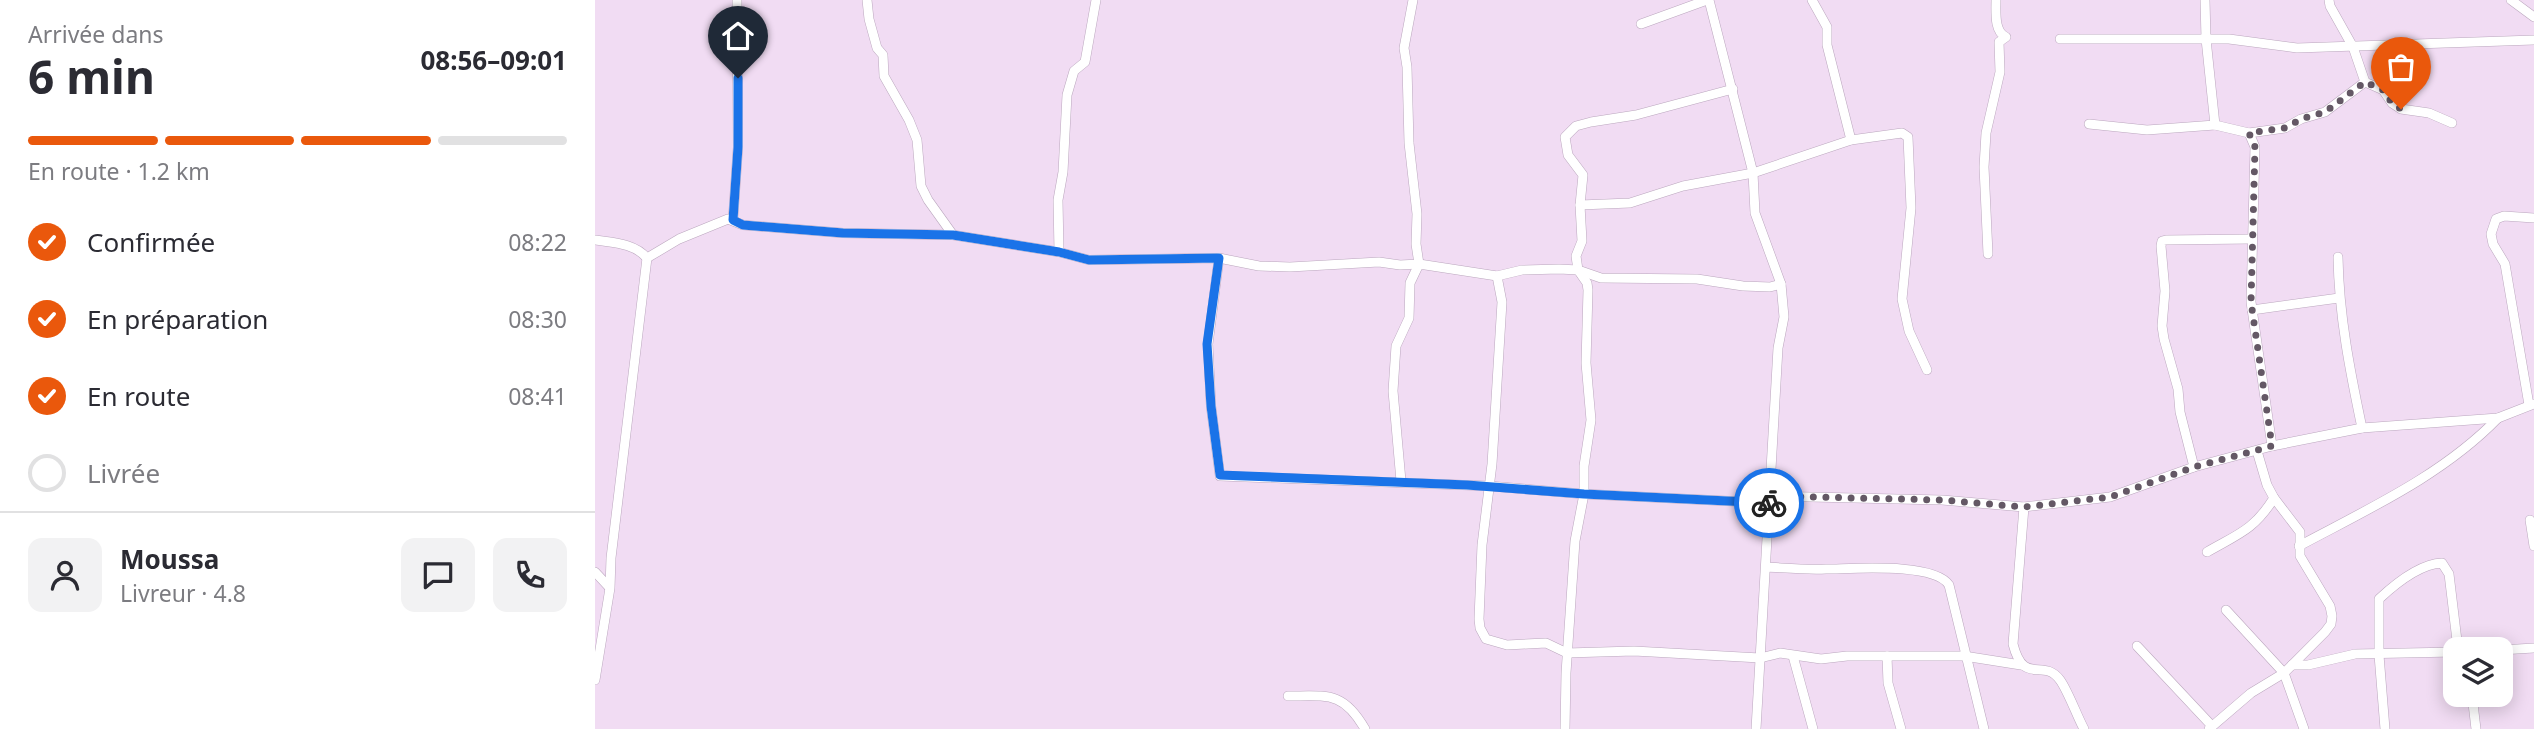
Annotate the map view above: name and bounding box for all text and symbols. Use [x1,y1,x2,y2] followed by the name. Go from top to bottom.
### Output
[708,6,768,78] pin
[719,17,757,55] icon: home
[28,18,164,50] text: Arrivée dans
[2371,37,2431,109] pin
[420,42,567,78] text: 08:56–09:01
[28,45,155,107] text: 6 min
[2382,48,2420,86] icon: bag
[28,155,210,187] text: En route · 1.2 km
[28,223,66,261] icon: check
[87,224,215,260] text: Confirmée
[508,226,567,258] text: 08:22
[28,300,66,338] icon: check
[87,301,268,337] text: En préparation
[508,303,567,335] text: 08:30
[28,377,66,415] icon: check
[87,378,190,414] text: En route
[508,380,567,412] text: 08:41
[87,455,160,491] text: Livrée
[1734,468,1804,538] courier
[1750,484,1788,522] icon: bike
[28,538,102,612] button: person
[401,538,475,612] button: chat
[493,538,567,612] button: phone
[120,541,219,577] text: Moussa
[120,577,246,609] text: Livreur · 4.8
[2443,637,2513,707] map controls
[2443,637,2513,707] button: layers

